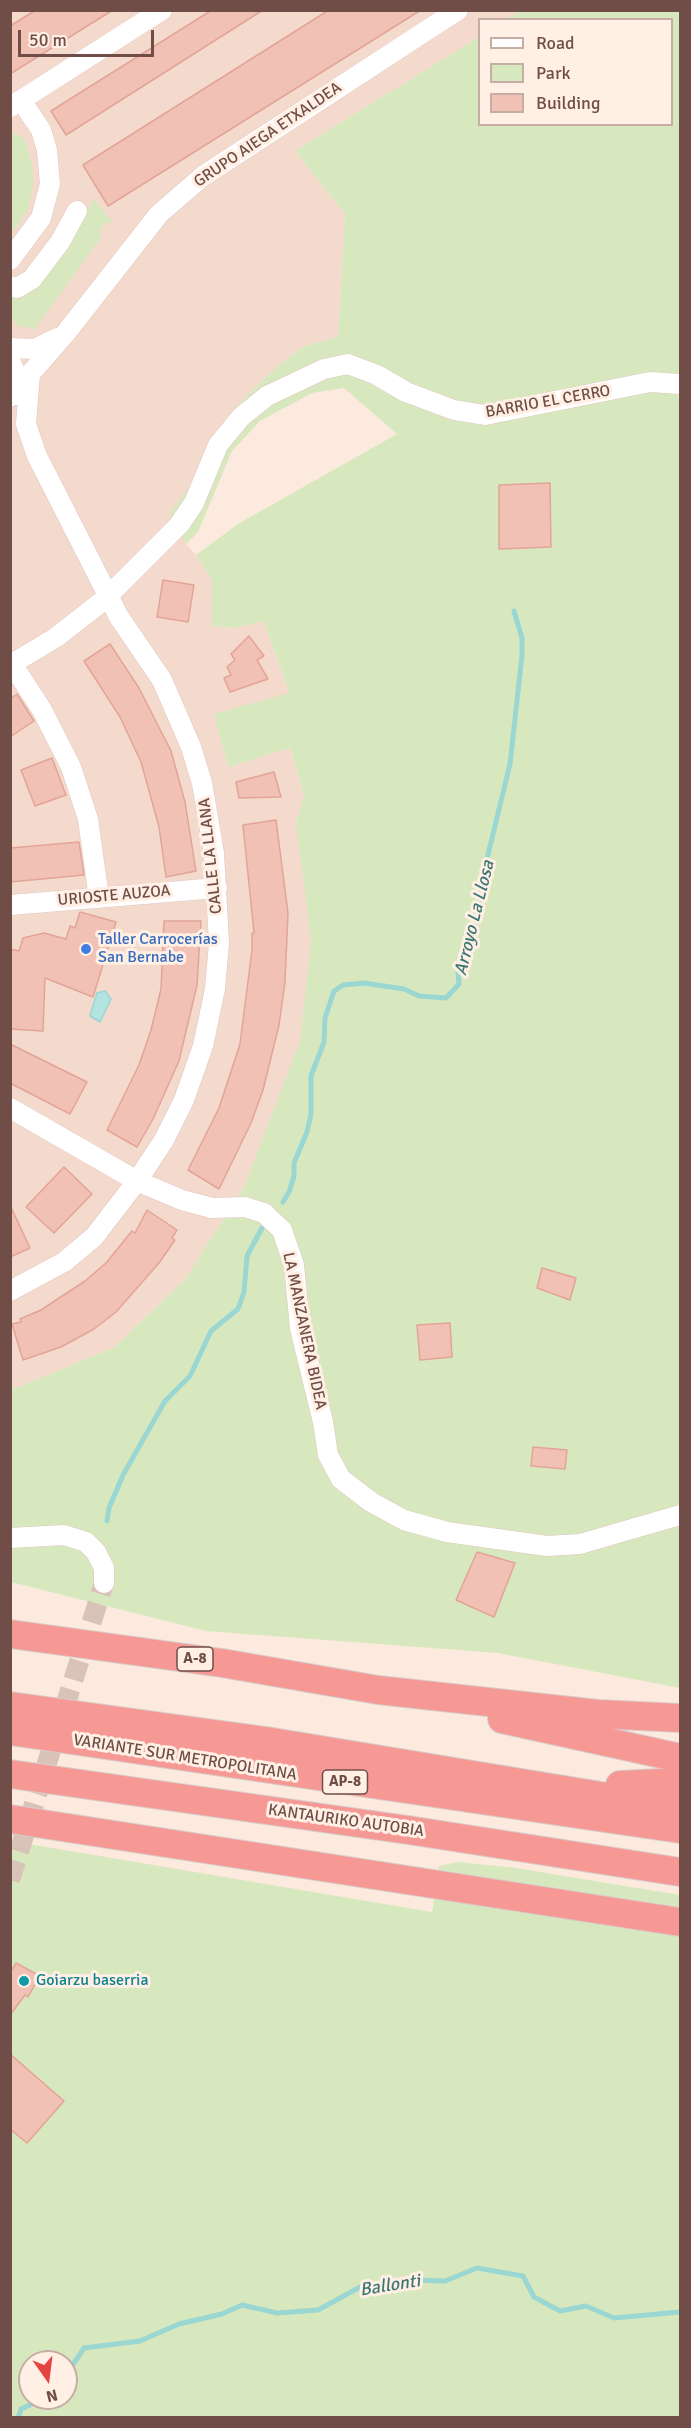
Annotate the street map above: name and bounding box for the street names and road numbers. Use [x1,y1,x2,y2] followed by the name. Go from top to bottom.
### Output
[190,78,346,192] street label: GRUPO AIEGA ETXALDEA
[484,382,612,422] street label: BARRIO EL CERRO
[195,797,227,915] street label: CALLE LA LLANA
[57,882,171,910] street label: URIOSTE AUZOA
[278,1251,330,1411] street label: LA MANZANERA BIDEA
[177,1647,213,1671] road number: A-8
[72,1731,298,1785] street label: VARIANTE SUR METROPOLITANA
[322,1770,368,1794] road number: AP-8
[267,1801,425,1841] street label: KANTAURIKO AUTOBIA

